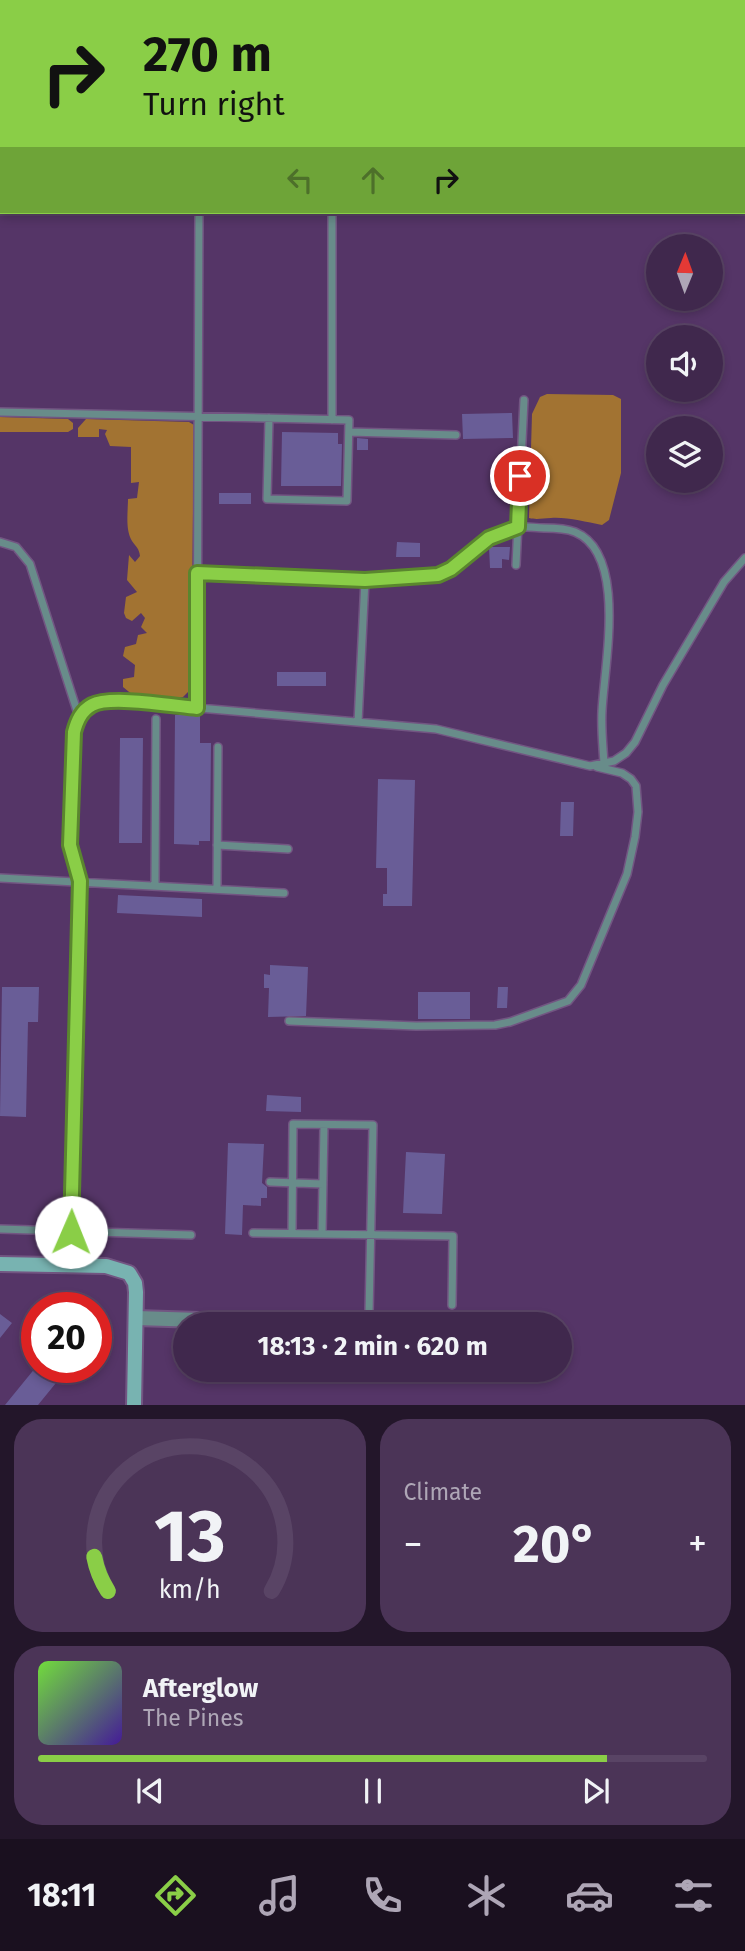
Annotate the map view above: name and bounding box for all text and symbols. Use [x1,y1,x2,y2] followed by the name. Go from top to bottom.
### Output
[143,25,272,84] text: 270 m
[28,28,119,119] icon: right
[143,85,285,123] text: Turn right
[281,161,319,199] icon: left
[354,161,392,199] icon: ahead
[427,161,465,199] icon: right
[646,234,723,312] north arrow
[646,234,723,493] map controls
[646,325,723,402] button: sound
[646,416,723,493] button: layers
[490,446,550,506] pin
[501,457,539,495] icon: arrive
[34,1195,108,1269] position arrow
[21,1292,112,1383] speed limit sign: 20
[257,1331,488,1362] text: 18:13 · 2 min · 620 m
[404,1478,482,1506] text: Climate
[154,1494,226,1581] text: 13
[513,1513,597,1576] text: 20°
[404,1521,423,1567] text: −
[688,1521,707,1567] text: +
[159,1575,221,1605] text: km/h
[143,1673,258,1704] text: Afterglow
[143,1704,244,1732] text: The Pines
[131,1772,169,1810] icon: previous
[354,1772,392,1810] icon: pause
[577,1772,615,1810] icon: next
[151,1871,200,1920] icon: directions
[255,1871,304,1920] icon: music
[358,1871,407,1920] icon: phone
[462,1871,511,1920] icon: climate
[565,1871,614,1920] icon: car
[669,1871,718,1920] icon: filters
[27,1876,96,1914] text: 18:11

